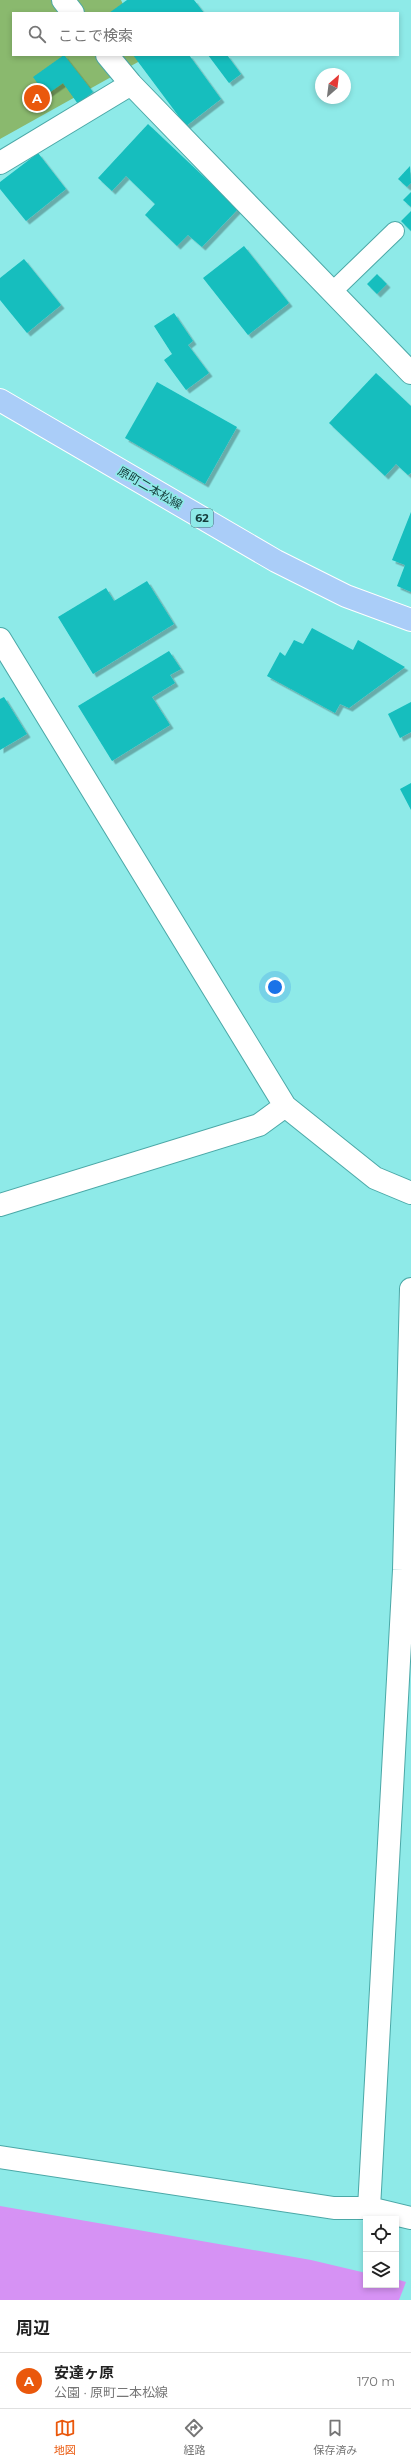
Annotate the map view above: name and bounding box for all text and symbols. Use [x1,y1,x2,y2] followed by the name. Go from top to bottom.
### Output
[12,12,399,56] search box
[26,23,48,45] icon: search
[58,26,133,45] text: ここで検索
[315,68,351,104] north arrow
[24,83,50,113] pin: A
[115,463,185,512] street label: 原町二本松線
[191,509,213,527] road number: 62
[265,977,285,997] your location
[363,2216,399,2288] map controls
[363,2216,399,2252] button: locate
[363,2252,399,2288] button: layers
[16,2318,50,2338] text: 周辺
[54,2363,114,2382] text: 安達ヶ原
[24,2373,34,2389] text: A
[357,2373,395,2389] text: 170 m
[54,2384,168,2400] text: 公園 · 原町二本松線
[54,2417,76,2457] tab: 地図
[183,2417,205,2457] tab: 経路
[313,2417,357,2457] tab: 保存済み

